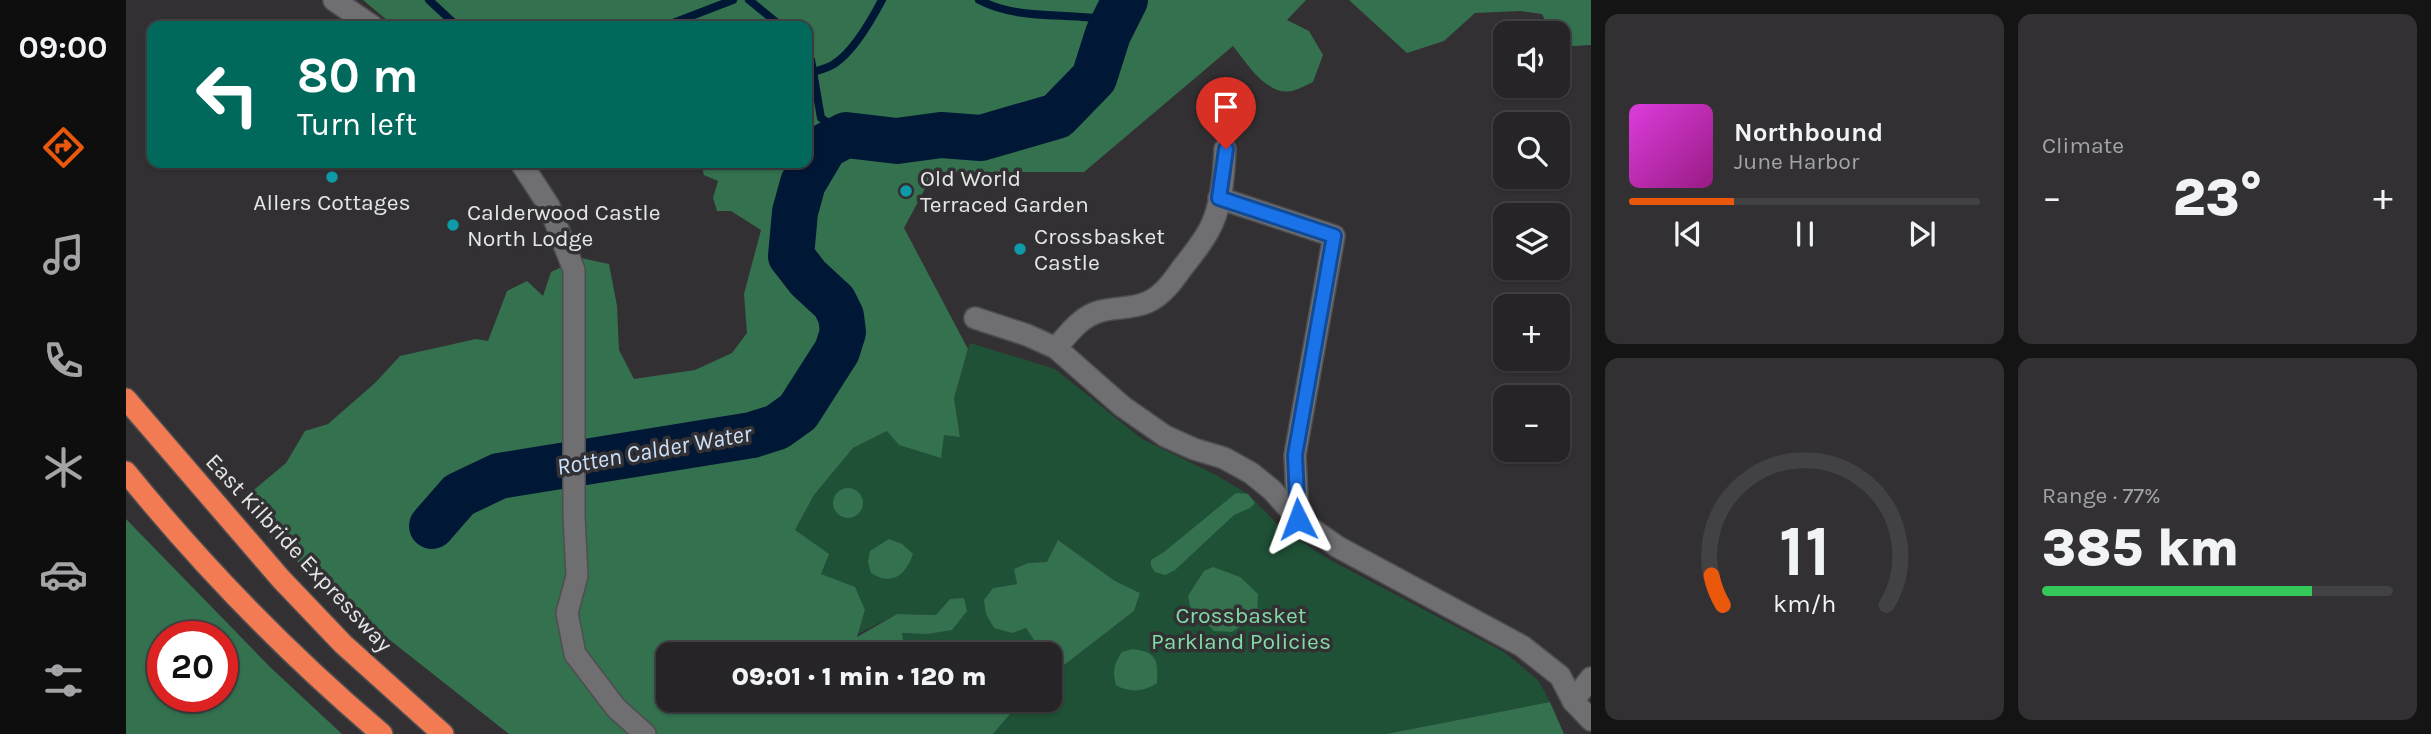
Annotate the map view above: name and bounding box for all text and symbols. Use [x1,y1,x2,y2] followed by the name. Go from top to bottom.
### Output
[1493,21,1570,462] map controls
[1493,21,1570,98] button: sound
[19,29,107,66] text: 09:00
[297,47,419,104] text: 80 m
[182,49,273,140] icon: left
[1196,77,1256,149] pin
[1207,88,1245,126] icon: arrive
[297,106,417,143] text: Turn left
[1493,112,1570,189] button: search
[1734,117,1883,148] text: Northbound
[39,123,88,172] icon: directions
[2042,132,2124,159] text: Climate
[1734,148,1859,175] text: June Harbor
[920,165,1089,218] place label: Old World Terraced Garden
[2173,167,2262,228] text: 23°
[324,169,340,185] marker: Allers Cottages
[2042,175,2062,220] text: −
[2373,175,2393,220] text: +
[898,183,914,199] marker: Old World Terraced Garden
[253,189,411,216] place label: Allers Cottages
[467,199,661,252] place label: Calderwood Castle North Lodge
[1493,203,1570,280] button: layers
[1669,215,1707,253] icon: previous
[1786,215,1824,253] icon: pause
[1903,215,1941,253] icon: next
[445,217,461,233] marker: Calderwood Castle North Lodge
[1034,223,1165,276] place label: Crossbasket Castle
[39,230,88,279] icon: music
[1012,241,1028,257] marker: Crossbasket Castle
[1493,294,1570,371] button: +
[39,336,88,385] icon: phone
[1493,385,1570,462] button: −
[554,419,754,481] water label: Rotten Calder Water
[39,443,88,492] icon: climate
[200,448,398,658] street label: East Kilbride Expressway
[1261,482,1335,556] position arrow
[2042,482,2161,509] text: Range · 77%
[1779,508,1830,593] text: 11
[2042,517,2239,578] text: 385 km
[39,550,88,599] icon: car
[1773,589,1836,618] text: km/h
[1151,602,1331,655] park label: Crossbasket Parkland Policies
[147,621,238,712] speed limit sign: 20
[39,656,88,705] icon: filters
[731,661,987,692] text: 09:01 · 1 min · 120 m

